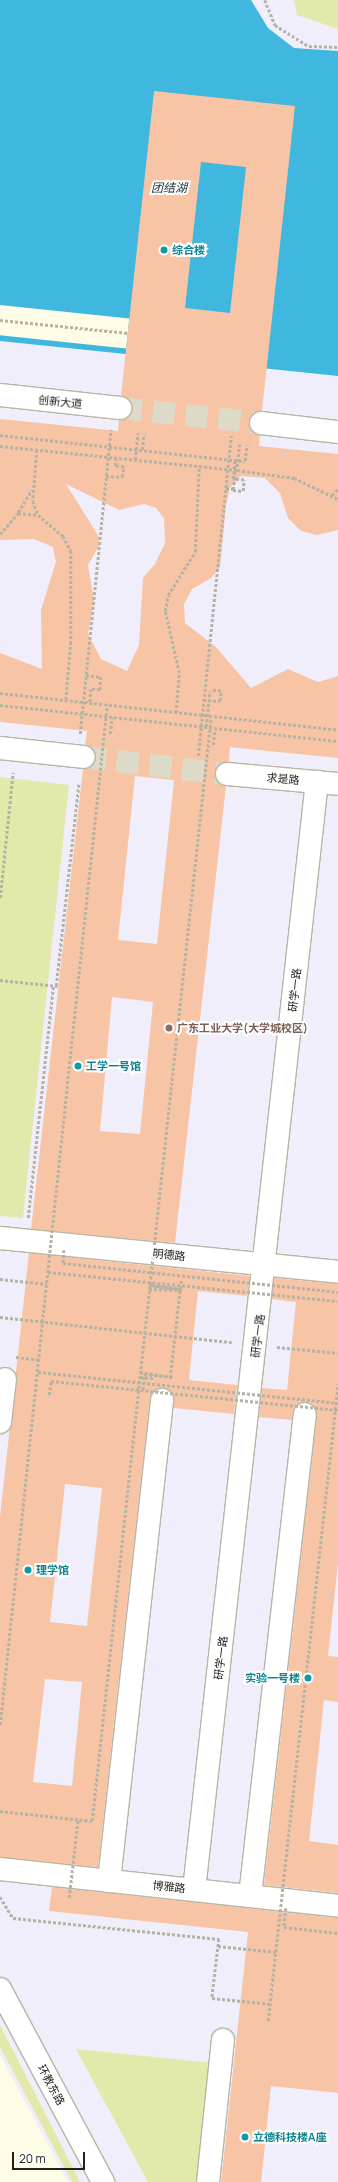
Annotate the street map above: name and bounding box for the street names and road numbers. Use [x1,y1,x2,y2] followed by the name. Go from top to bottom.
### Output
[37,393,83,411] street label: 创新大道
[266,771,300,787] street label: 求是路
[286,967,304,1013] street label: 研学一路
[152,1247,186,1263] street label: 明德路
[249,1313,267,1359] street label: 研学一路
[212,1635,230,1681] street label: 研学一路
[152,1879,186,1895] street label: 博雅路
[35,2062,67,2108] street label: 环教东路

